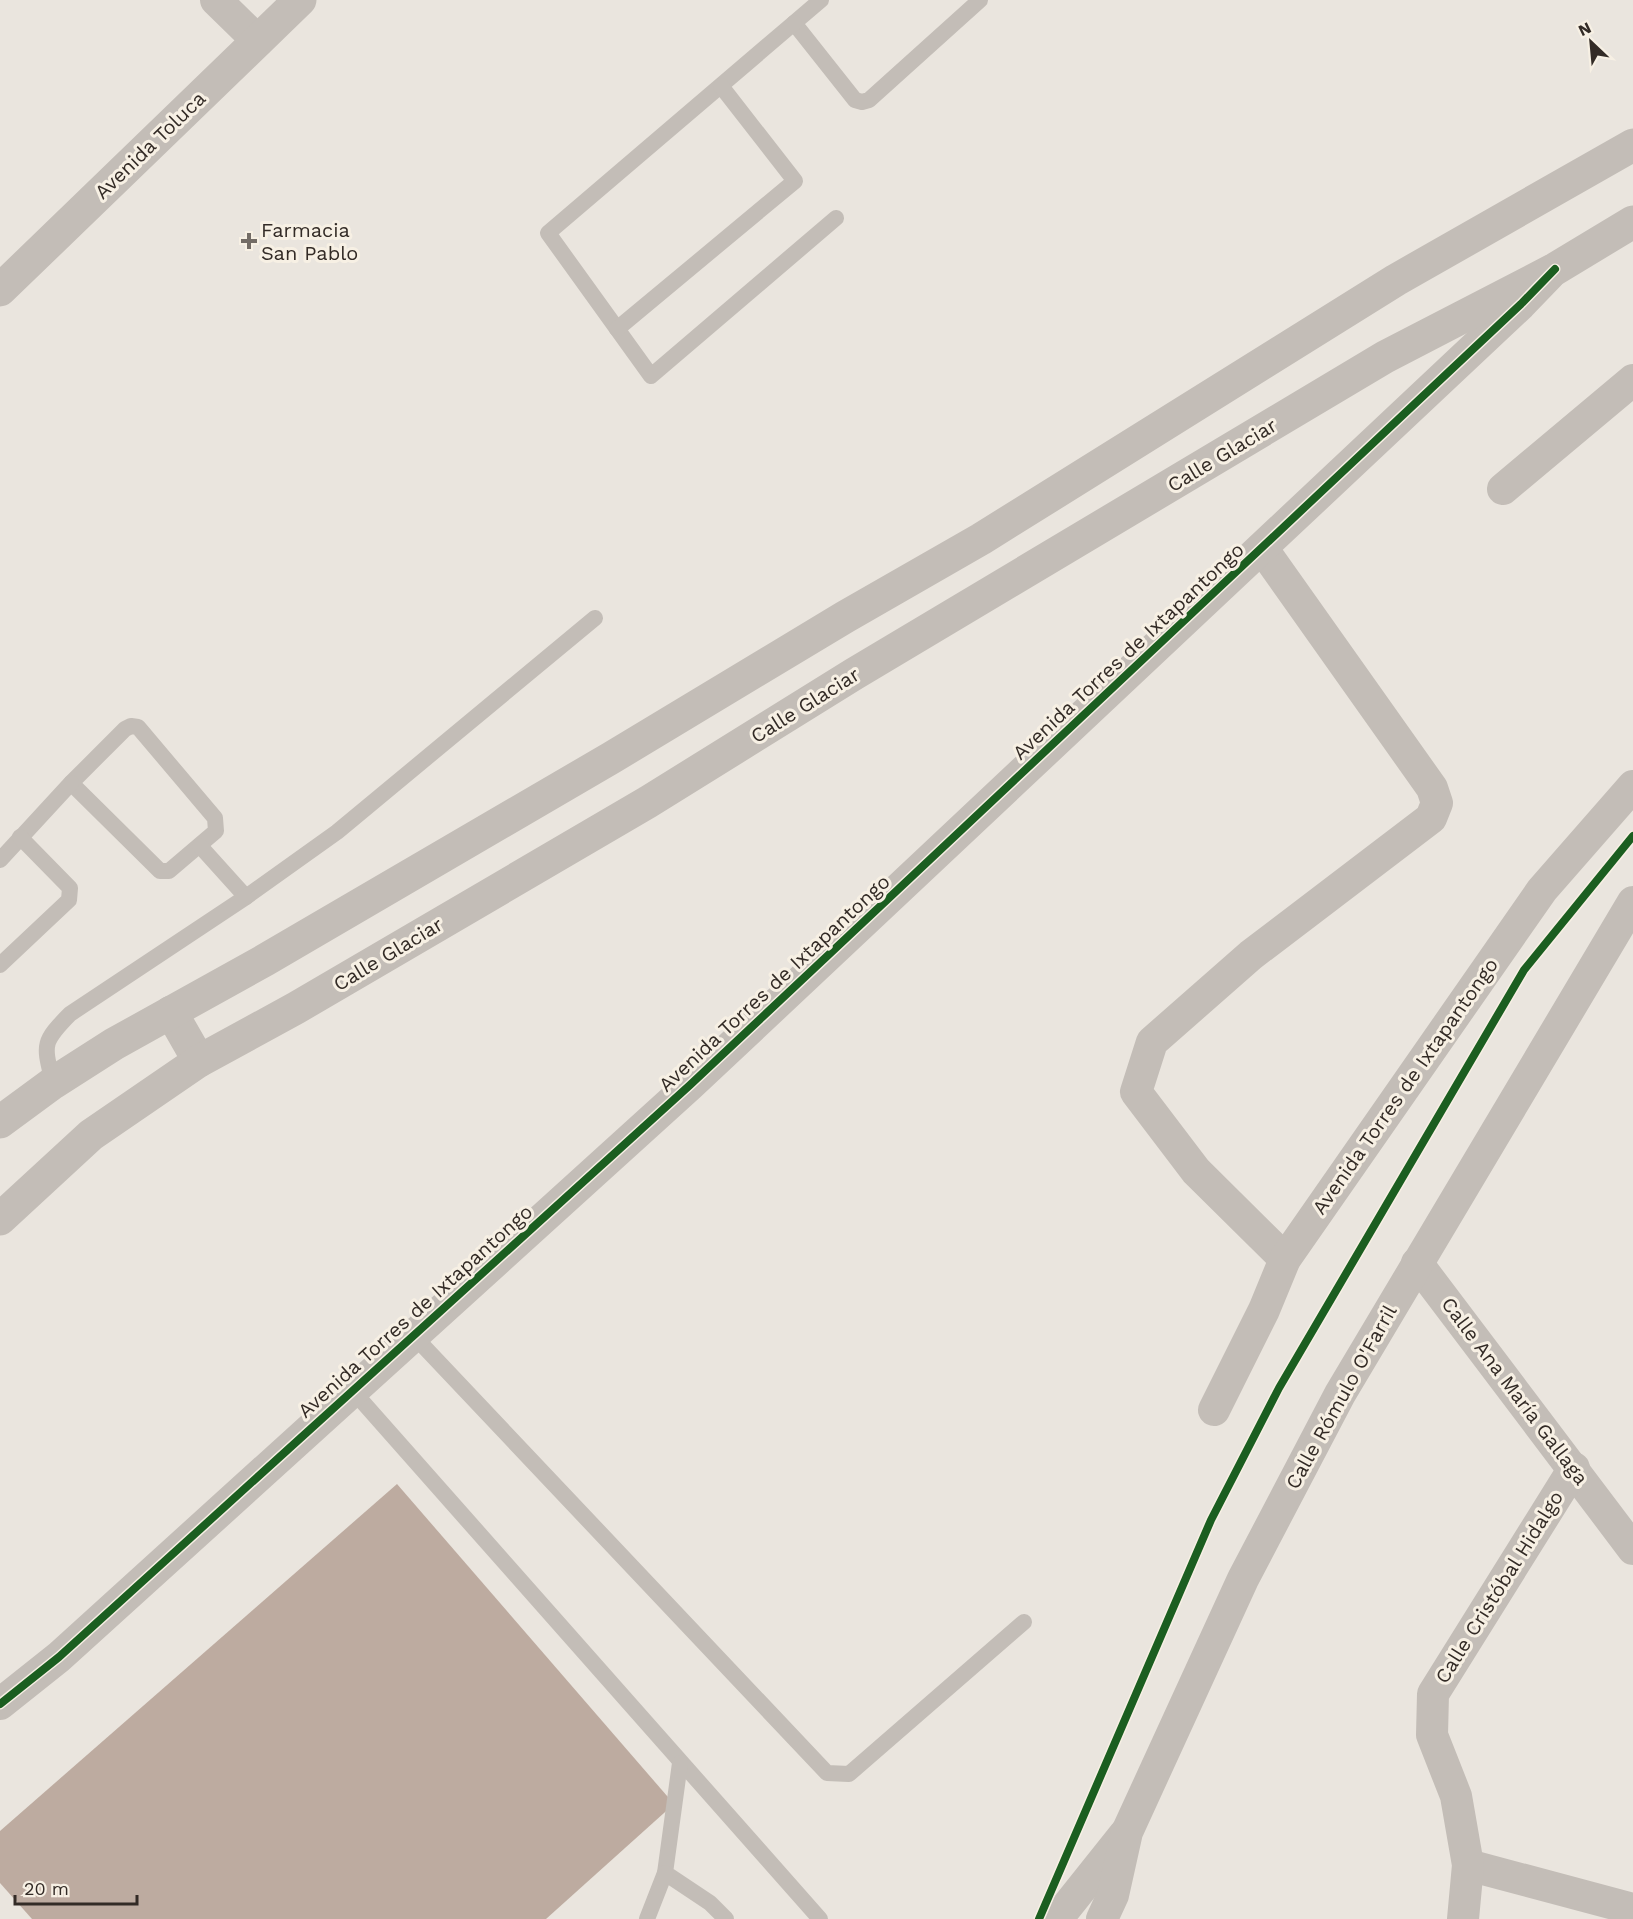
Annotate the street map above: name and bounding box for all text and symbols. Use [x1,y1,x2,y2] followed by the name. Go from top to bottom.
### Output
[1561,12,1621,72] north arrow
[1575,18,1594,40] text: N
[90,86,210,204] street label: Avenida Toluca
[261,218,358,265] place label: Farmacia San Pablo
[242,234,256,248] marker: Farmacia San Pablo
[1163,413,1281,497] street label: Calle Glaciar
[1007,537,1249,765] street label: Avenida Torres de Ixtapantongo
[746,662,864,748] street label: Calle Glaciar
[653,869,895,1097] street label: Avenida Torres de Ixtapantongo
[329,912,447,996] street label: Calle Glaciar
[1307,953,1503,1219] street label: Avenida Torres de Ixtapantongo
[293,1199,537,1423] street label: Avenida Torres de Ixtapantongo
[1437,1292,1593,1490] street label: Calle Ana María Gallaga
[1280,1301,1402,1493] street label: Calle Rómulo O'Farril
[1430,1486,1568,1688] street label: Calle Cristóbal Hidalgo
[15,1868,136,1906] scale bar
[24,1878,69,1899] text: 20 m

